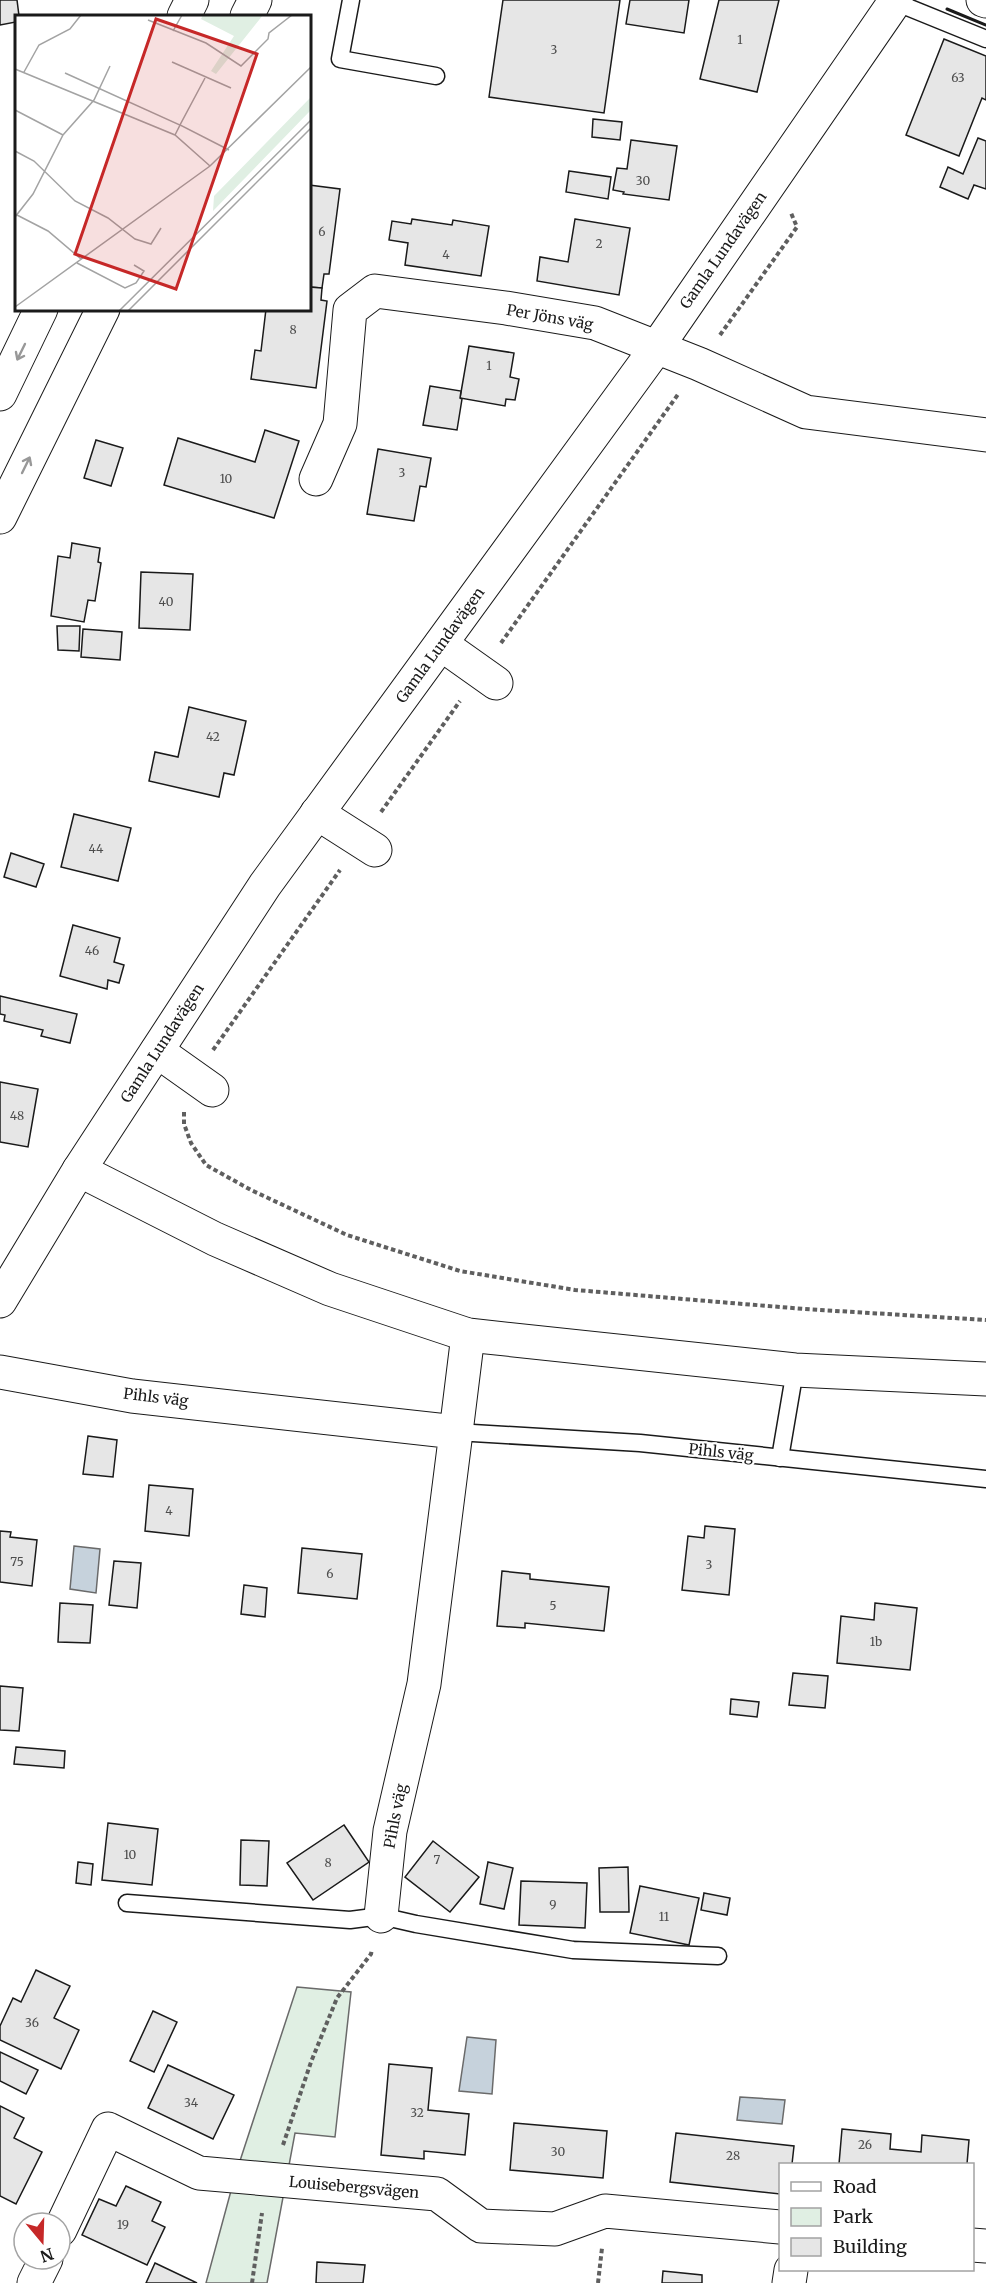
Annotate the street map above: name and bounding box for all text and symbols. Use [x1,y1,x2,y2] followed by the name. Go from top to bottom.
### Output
[15,15,310,310] inset map
[737,32,743,47] house number: 1
[551,42,558,57] house number: 3
[951,70,965,85] house number: 63
[636,173,650,188] house number: 30
[675,188,771,312] street label: Gamla Lundavägen
[318,224,326,239] house number: 6
[595,236,603,251] house number: 2
[442,247,450,262] house number: 4
[505,300,595,334] street label: Per Jöns väg
[289,322,297,337] house number: 8
[14,342,26,360] one-way arrow
[486,358,492,373] house number: 1
[20,457,32,474] one-way arrow
[399,465,406,480] house number: 3
[220,471,233,486] house number: 10
[392,583,488,707] street label: Gamla Lundavägen
[159,594,174,609] house number: 40
[206,729,220,744] house number: 42
[89,841,104,856] house number: 44
[85,943,99,958] house number: 46
[116,980,208,1106] street label: Gamla Lundavägen
[10,1108,24,1123] house number: 48
[122,1384,190,1410] street label: Pihls väg
[687,1439,755,1465] street label: Pihls väg
[165,1503,173,1518] house number: 4
[10,1554,24,1569] house number: 75
[706,1557,713,1572] house number: 3
[326,1566,334,1581] house number: 6
[549,1598,557,1613] house number: 5
[870,1634,882,1649] house number: 1b
[379,1782,411,1850] street label: Pihls väg
[124,1847,137,1862] house number: 10
[434,1852,441,1867] house number: 7
[324,1855,332,1870] house number: 8
[549,1897,557,1912] house number: 9
[659,1909,670,1924] house number: 11
[25,2015,39,2030] house number: 36
[184,2095,199,2110] house number: 34
[410,2105,424,2120] house number: 32
[858,2137,872,2152] house number: 26
[551,2144,565,2159] house number: 30
[726,2148,740,2163] house number: 28
[779,2163,974,2271] legend
[288,2172,420,2202] street label: Louisebergsvägen
[833,2175,877,2198] text: Road
[833,2205,874,2228] text: Park
[12,2211,72,2271] north arrow
[117,2217,129,2232] house number: 19
[833,2235,907,2258] text: Building
[37,2244,56,2267] text: N

